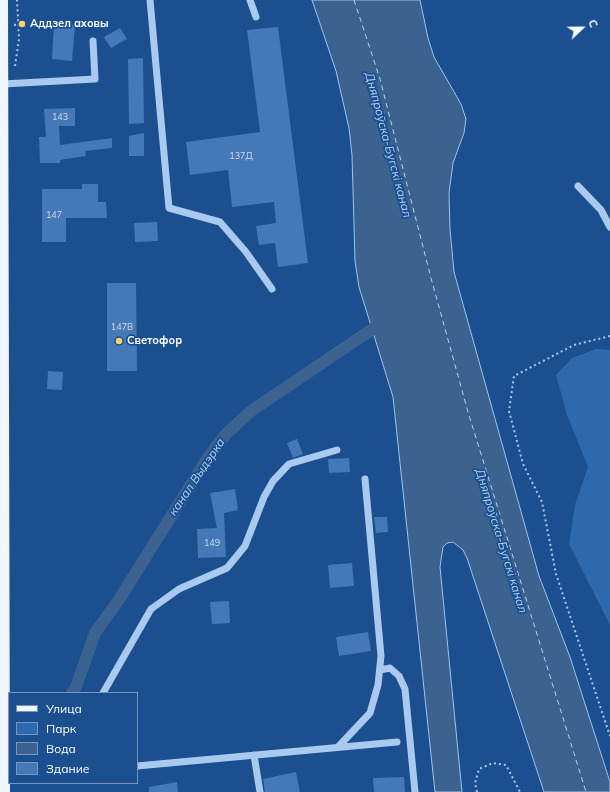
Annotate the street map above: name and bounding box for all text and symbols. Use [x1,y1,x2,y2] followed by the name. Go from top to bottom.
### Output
[562,8,602,48] north arrow
[30,17,109,31] place label: Аддзел аховы
[585,17,601,30] text: С
[17,19,27,29] marker: Аддзел аховы
[362,71,414,219] water label: Дняпроўска-Бугскі канал
[52,112,68,122] house number: 143
[229,151,253,161] house number: 137Д
[46,210,62,220] house number: 147
[111,322,133,332] house number: 147В
[127,334,182,348] place label: Светофор
[114,336,124,346] marker: Светофор
[166,436,228,518] water label: канал Выдэрка
[472,467,530,615] water label: Дняпроўска-Бугскі канал
[204,538,220,548] house number: 149
[8,692,138,784] legend
[46,701,82,716] text: Улица
[46,721,76,736] text: Парк
[46,741,76,756] text: Вода
[46,761,89,776] text: Здание

